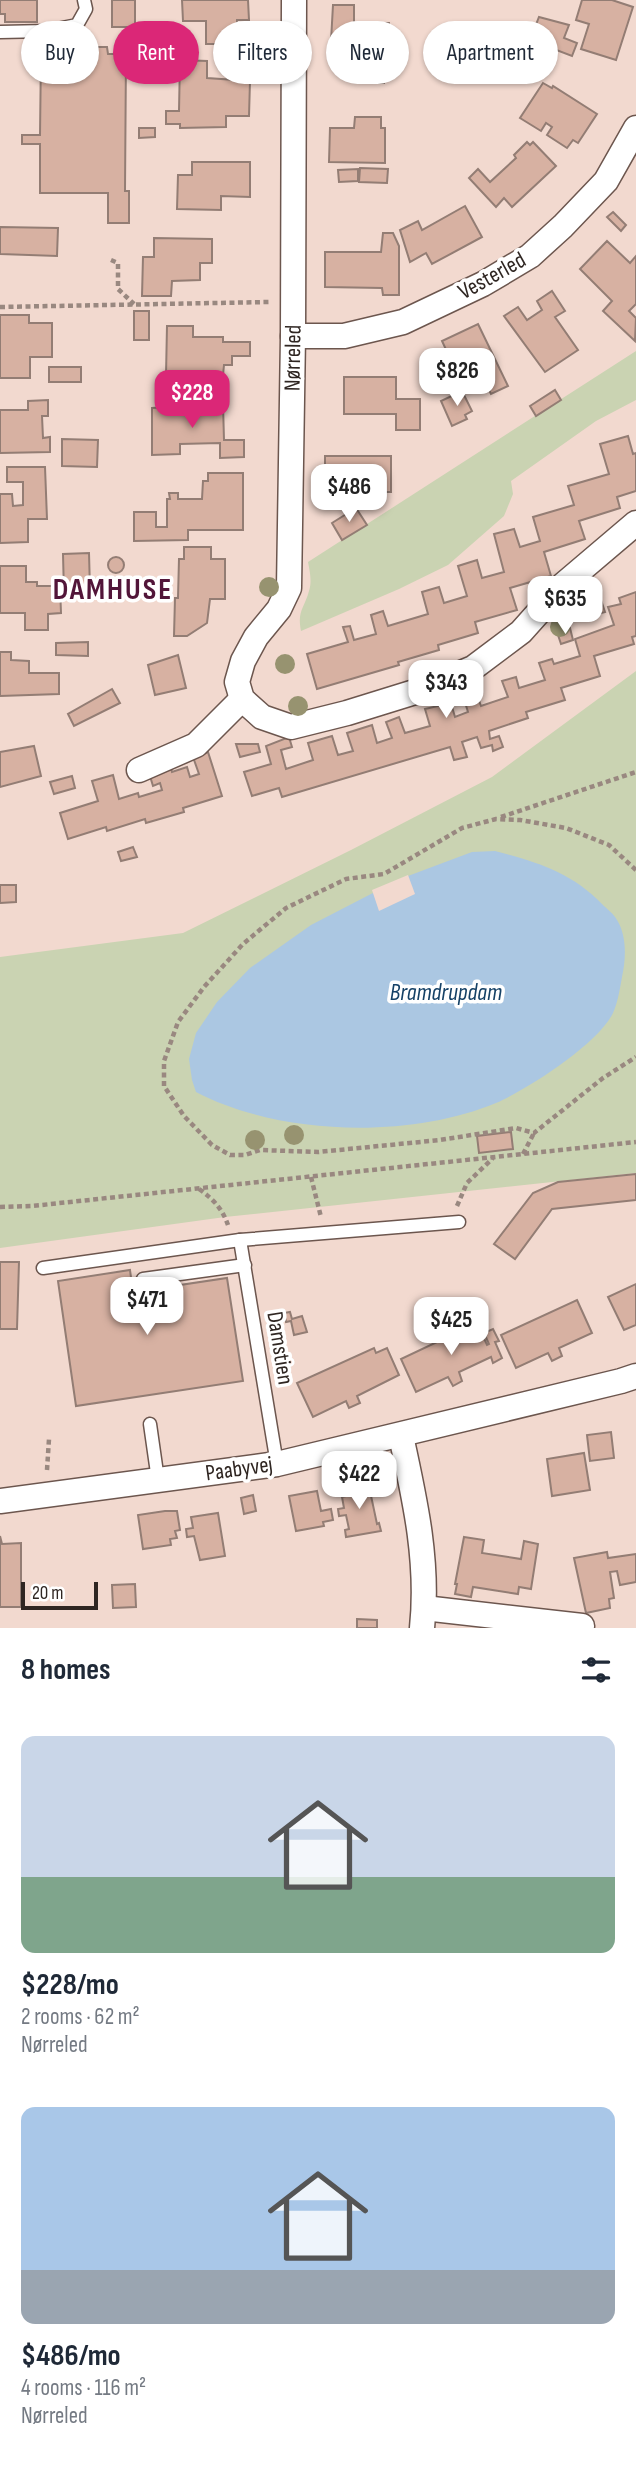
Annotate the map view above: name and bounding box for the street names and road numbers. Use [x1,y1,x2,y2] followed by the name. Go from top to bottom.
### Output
[453,246,531,306] street label: Vesterled
[278,325,308,391] street label: Nørreled
[260,1310,300,1386] street label: Damstien
[204,1450,274,1488] street label: Paabyvej

